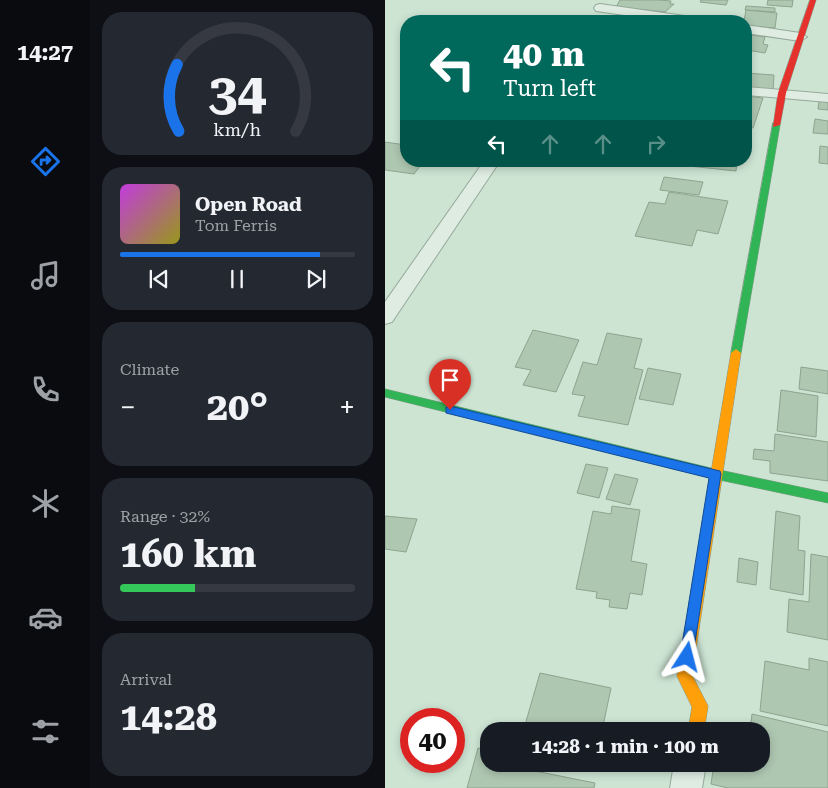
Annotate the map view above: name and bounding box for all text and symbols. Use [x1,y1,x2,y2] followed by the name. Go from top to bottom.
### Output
[503,34,585,75] text: 40 m
[420,35,485,100] icon: left
[17,40,73,65] text: 14:27
[208,62,267,123] text: 34
[503,76,596,101] text: Turn left
[214,119,262,140] text: km/h
[483,130,511,158] icon: left
[536,130,564,158] icon: ahead
[589,130,617,158] icon: ahead
[642,130,670,158] icon: right
[28,144,63,179] icon: directions
[195,193,302,216] text: Open Road
[195,216,277,235] text: Tom Ferris
[28,258,63,293] icon: music
[145,265,173,293] icon: previous
[223,265,251,293] icon: pause
[302,265,330,293] icon: next
[429,359,471,410] pin
[120,360,179,379] text: Climate
[436,366,464,394] icon: arrive
[28,372,63,407] icon: phone
[207,385,268,429] text: 20°
[120,391,136,424] text: −
[339,391,355,424] text: +
[28,486,63,521] icon: climate
[120,507,210,526] text: Range · 32%
[120,532,256,576] text: 160 km
[28,600,63,635] icon: car
[660,630,712,682] position arrow
[120,670,172,689] text: Arrival
[120,695,217,739] text: 14:28
[400,708,465,773] speed limit sign: 40
[28,714,63,749] icon: filters
[531,735,719,758] text: 14:28 · 1 min · 100 m

